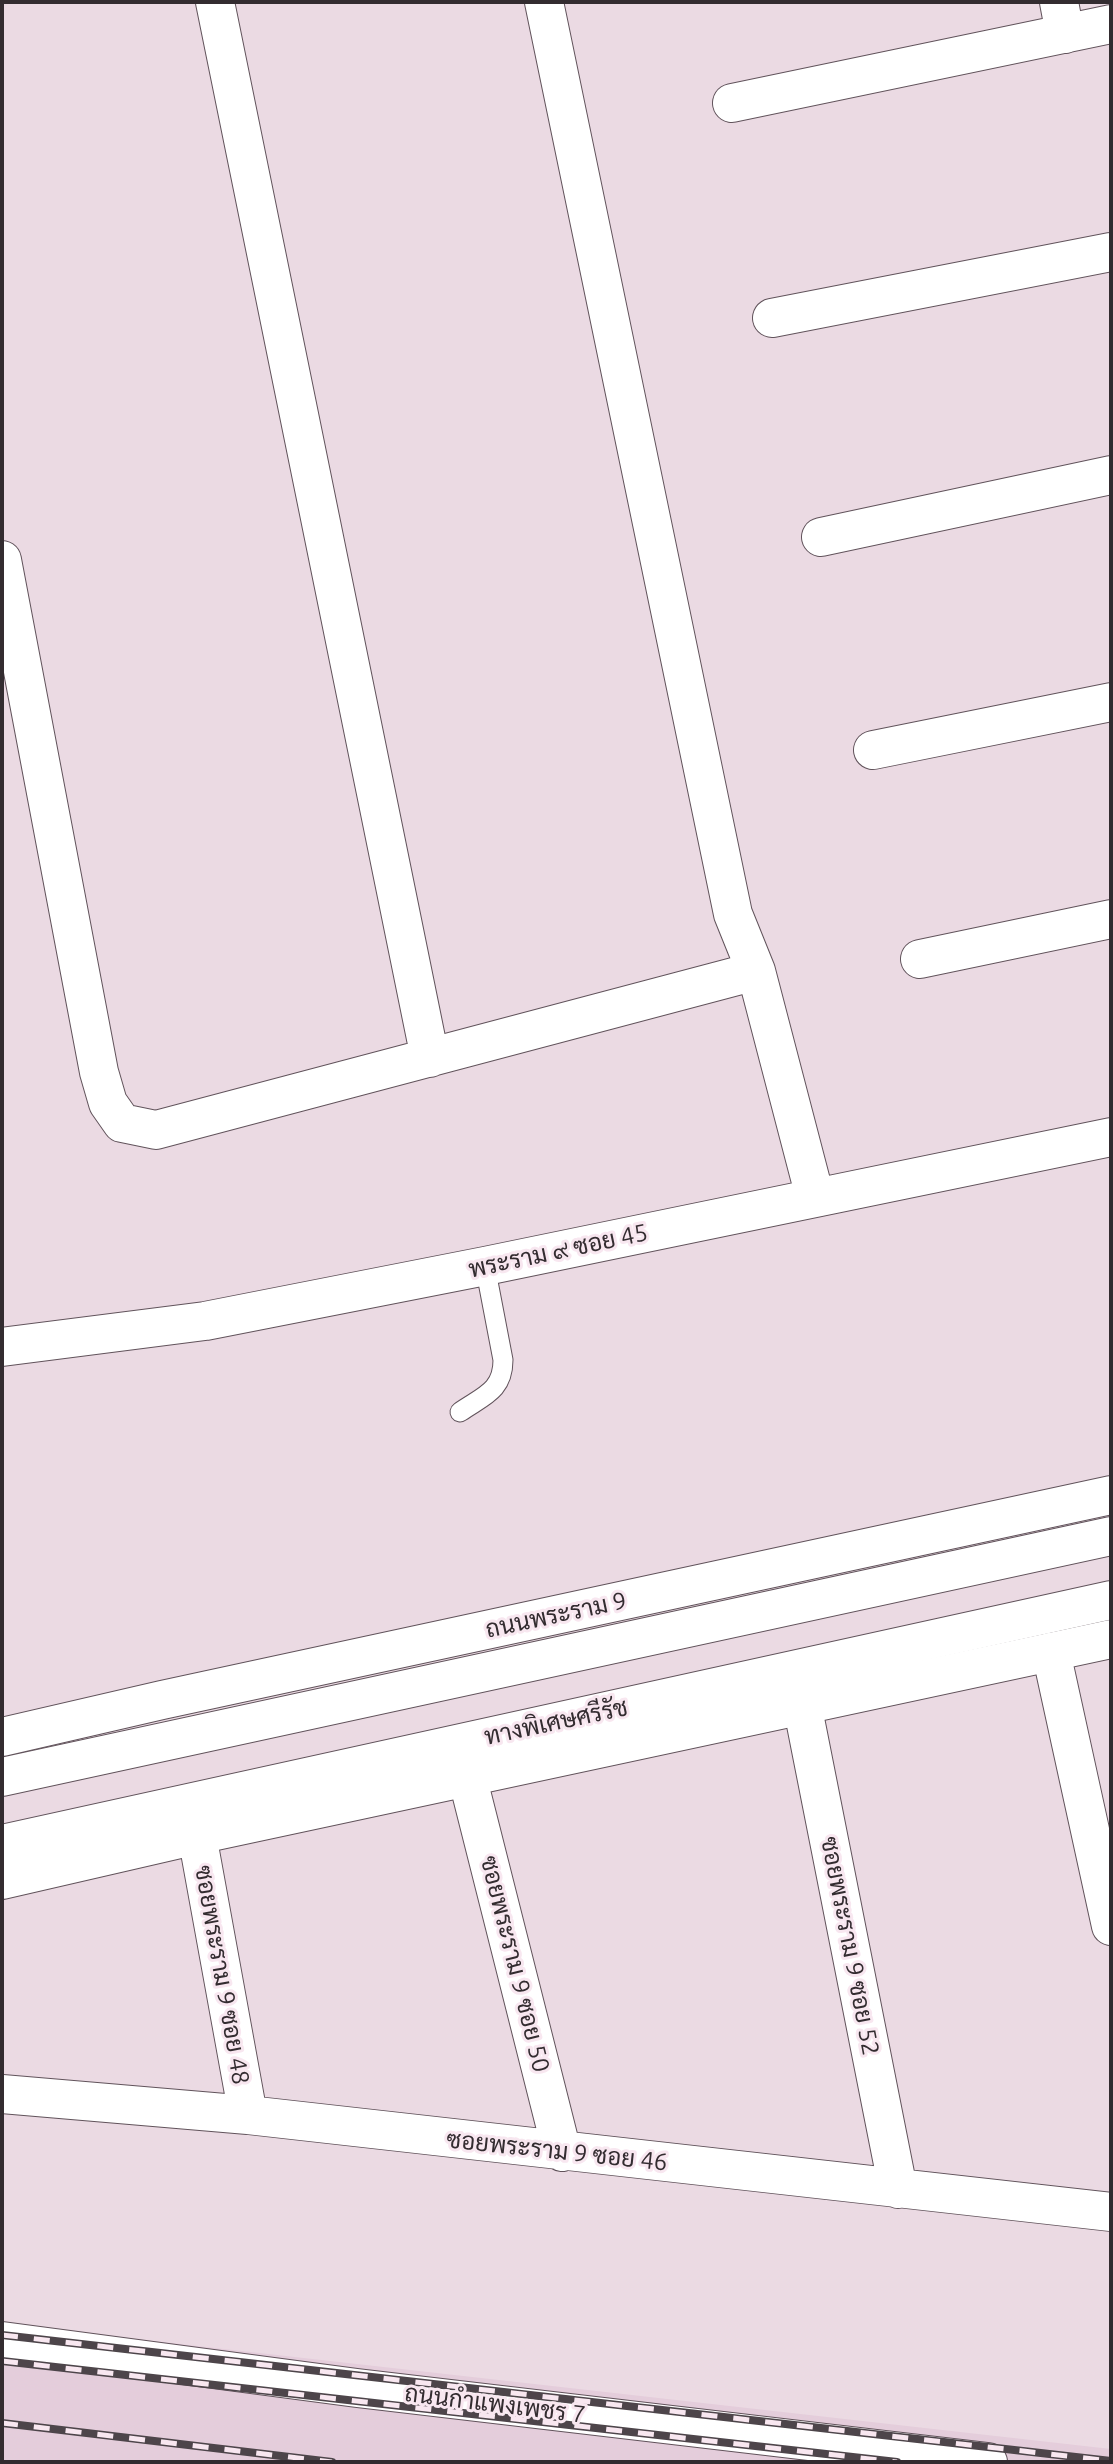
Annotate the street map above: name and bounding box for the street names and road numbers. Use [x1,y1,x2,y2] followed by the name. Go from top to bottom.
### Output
[466,1218,650,1284] street label: พระราม ๙ ซอย 45
[483,1586,629,1644] street label: ถนนพระราม 9
[482,1693,630,1751] street label: ทางพิเศษศรีรัช
[815,1834,885,2058] street label: ซอยพระราม 9 ซอย 52
[474,1853,556,2075] street label: ซอยพระราม 9 ซอย 50
[189,1863,255,2087] street label: ซอยพระราม 9 ซอย 48
[445,2125,669,2177] street label: ซอยพระราม 9 ซอย 46
[403,2379,587,2429] street label: ถนนกำแพงเพชร 7

